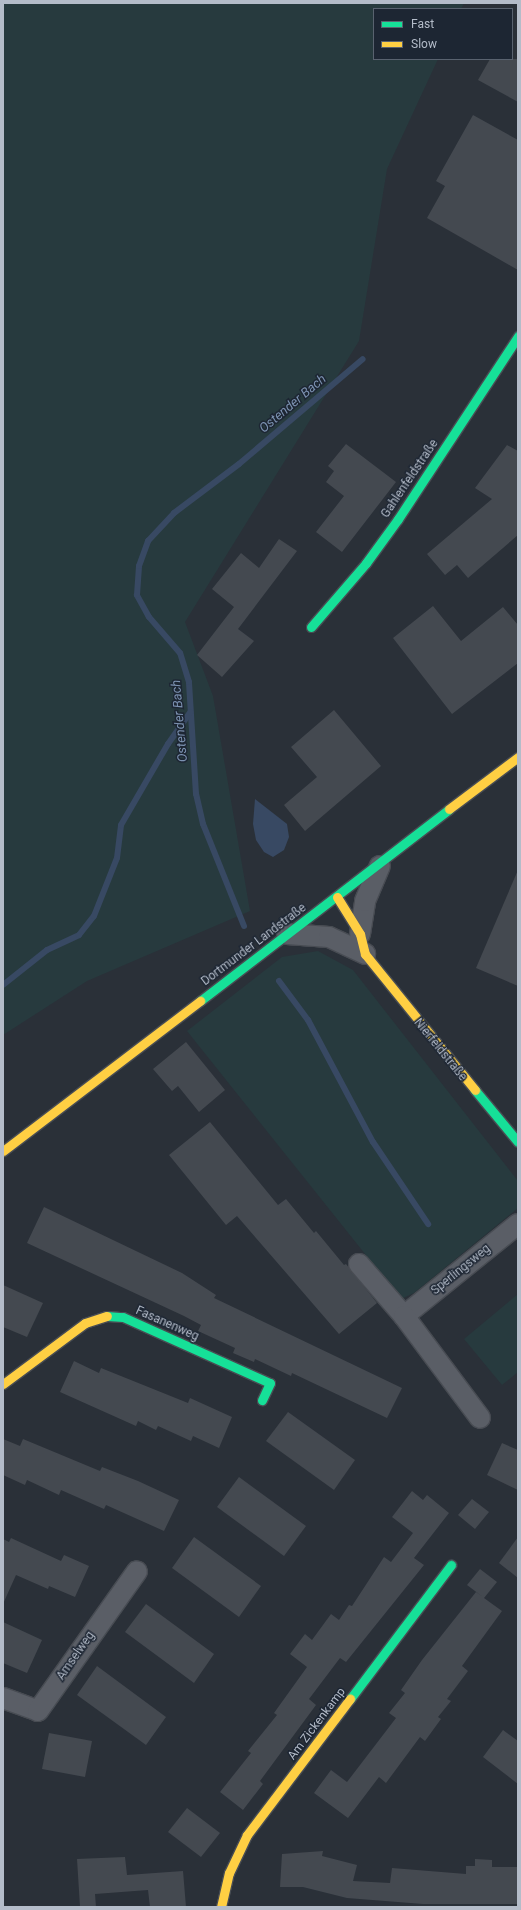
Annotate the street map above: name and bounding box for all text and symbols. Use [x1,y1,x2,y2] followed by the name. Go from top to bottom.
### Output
[373,8,513,60] legend
[411,17,434,31] text: Fast
[411,37,437,51] text: Slow
[256,372,330,436] water label: Ostender Bach
[379,437,441,521] street label: Gahlenfeldstraße
[169,679,191,763] water label: Ostender Bach
[199,901,309,989] street label: Dortmunder Landstraße
[410,1016,470,1084] street label: Nierfeldstraße
[429,1242,493,1298] street label: Sperlingsweg
[133,1304,201,1344] street label: Fasanenweg
[54,1629,98,1683] street label: Amselweg
[285,1685,349,1763] street label: Am Zickenkamp

